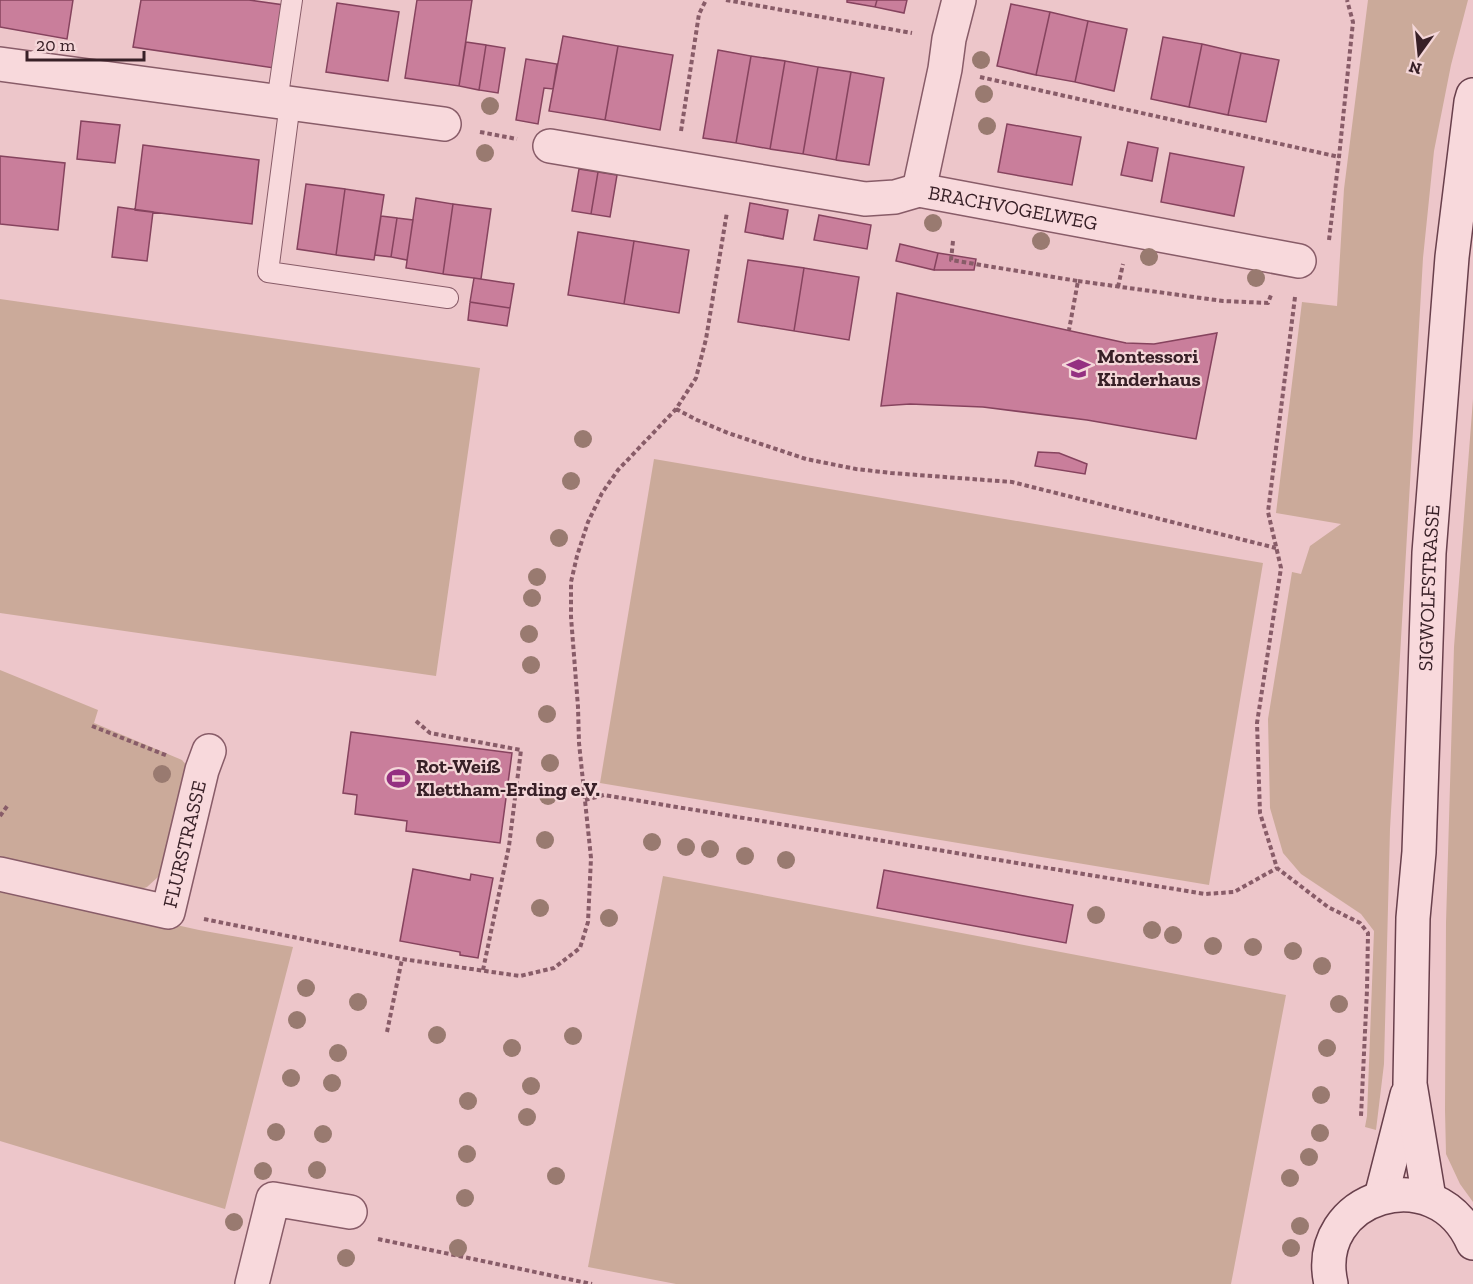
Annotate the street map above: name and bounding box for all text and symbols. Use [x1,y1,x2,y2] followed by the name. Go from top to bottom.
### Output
[27,24,144,62] scale bar
[1389,24,1449,84] north arrow
[36,34,76,56] text: 20 m
[1407,57,1424,79] text: N
[926,180,1100,235] street label: BRACHVOGELWEG
[1097,344,1201,391] place label: Montessori Kinderhaus
[1066,355,1092,381] school or university icon: Montessori Kinderhaus
[1413,504,1445,672] street label: SIGWOLFSTRASSE
[416,754,600,801] place label: Rot-Weiß Klettham-Erding e.V.
[385,765,411,791] sports icon: Rot-Weiß Klettham-Erding e.V.
[157,778,211,910] street label: FLURSTRASSE

